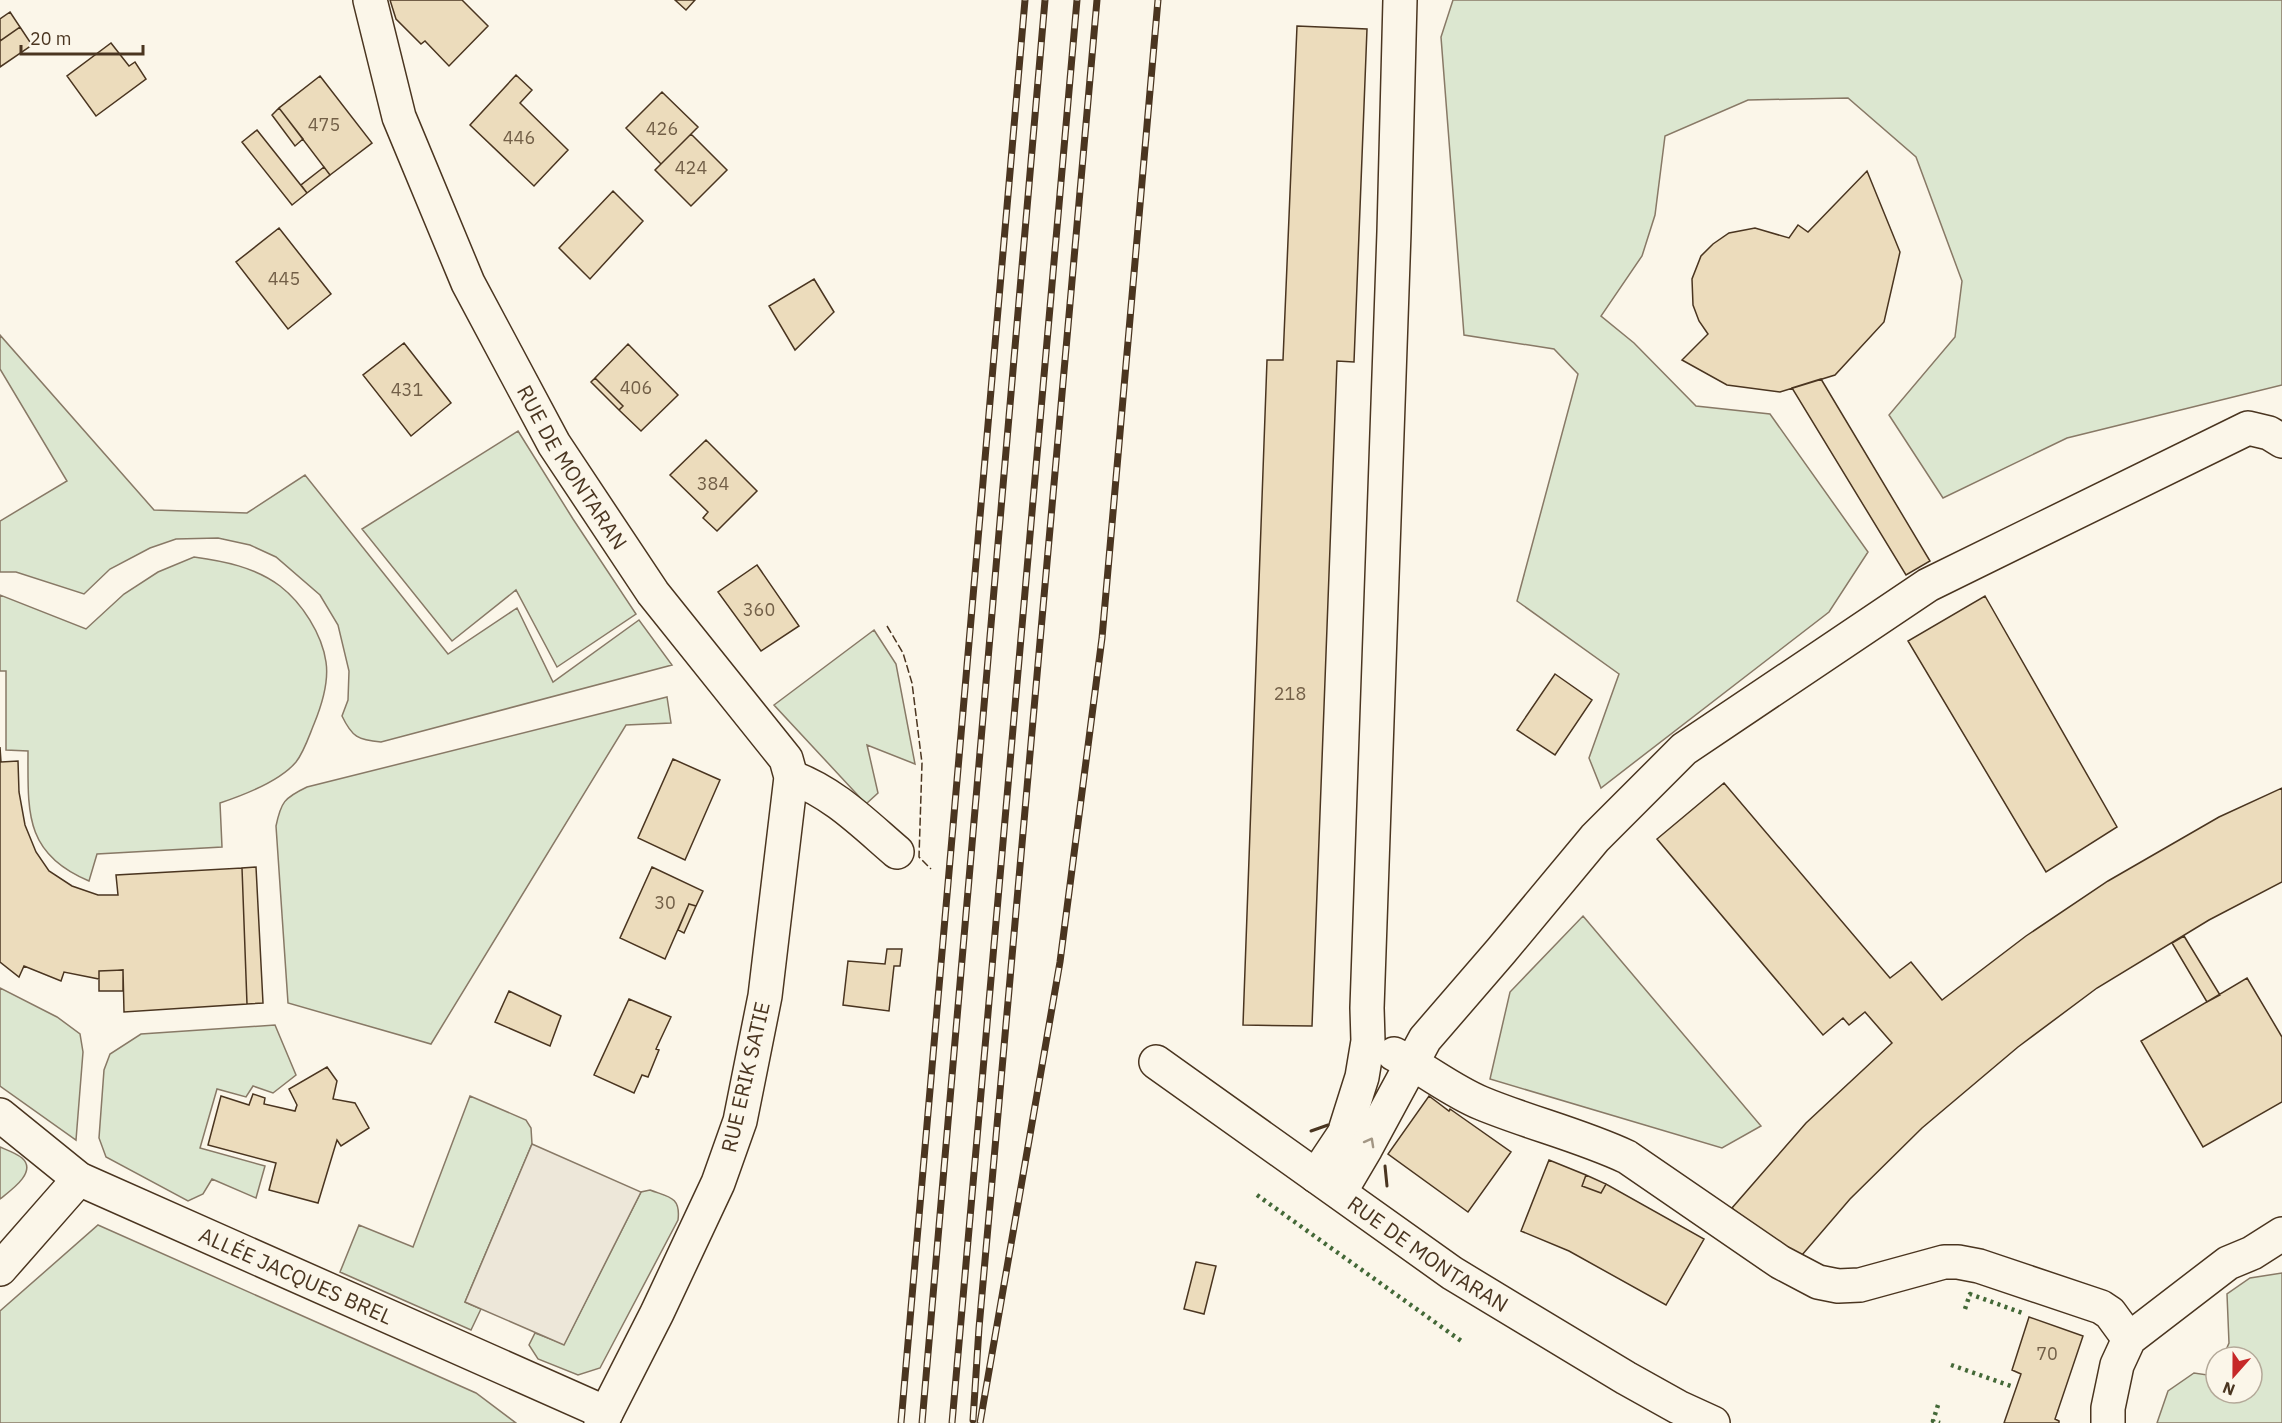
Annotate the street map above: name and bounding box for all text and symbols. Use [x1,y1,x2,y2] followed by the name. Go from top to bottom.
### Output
[21,18,142,56] scale bar
[30,27,72,50] text: 20 m
[308,113,340,136] house number: 475
[646,117,678,140] house number: 426
[503,126,535,149] house number: 446
[675,156,707,179] house number: 424
[268,267,300,290] house number: 445
[620,376,652,399] house number: 406
[391,378,423,401] house number: 431
[511,380,634,555] street label: RUE DE MONTARAN
[697,472,729,495] house number: 384
[743,598,775,621] house number: 360
[1274,682,1306,705] house number: 218
[654,891,676,914] house number: 30
[714,999,776,1155] street label: RUE ERIK SATIE
[1362,1138,1374,1148] one-way arrow
[1342,1189,1514,1318] street label: RUE DE MONTARAN
[195,1220,397,1331] street label: ALLÉE JACQUES BREL
[2036,1342,2058,1365] house number: 70
[2204,1345,2264,1405] north arrow
[2220,1378,2238,1400] text: N

